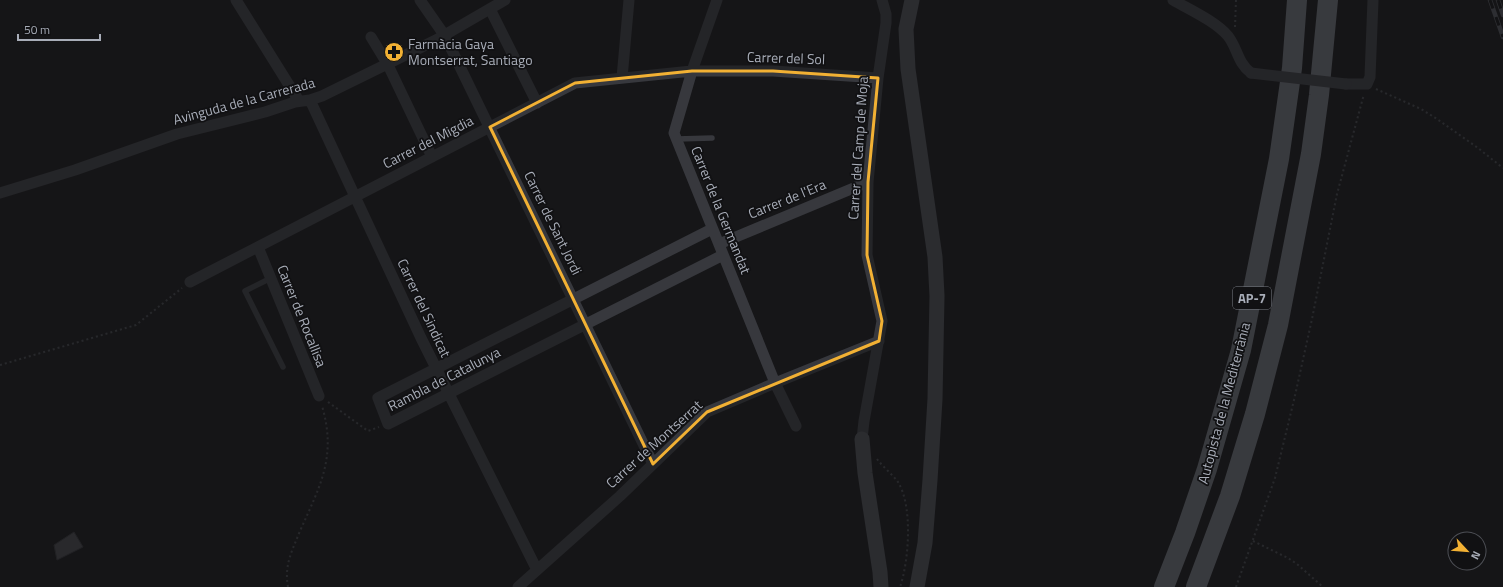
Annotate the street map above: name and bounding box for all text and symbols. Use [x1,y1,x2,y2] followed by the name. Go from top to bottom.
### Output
[18,16,100,42] scale bar
[24,20,50,39] text: 50 m
[408,33,533,70] place label: Farmàcia Gaya Montserrat, Santiago
[383,41,405,63] pharmacy icon: Farmàcia Gaya Montserrat, Santiago
[747,46,825,69] street label: Carrer del Sol
[171,71,317,130] street label: Avinguda de la Carrerada
[842,76,873,220] street label: Carrer del Camp de Moja
[379,110,477,173] street label: Carrer del Migdia
[686,143,757,277] street label: Carrer de la Germandat
[519,167,588,278] street label: Carrer de Sant Jordi
[745,173,829,224] street label: Carrer de l'Era
[392,255,457,361] street label: Carrer del Sindicat
[272,261,333,370] street label: Carrer de Rocallisa
[1233,287,1271,309] road number: AP-7
[1192,320,1255,486] street label: Autopista de la Mediterrània
[384,341,504,416] street label: Rambla de Catalunya
[601,394,707,493] street label: Carrer de Montserrat
[1447,531,1487,571] north arrow
[1467,548,1485,562] text: N

